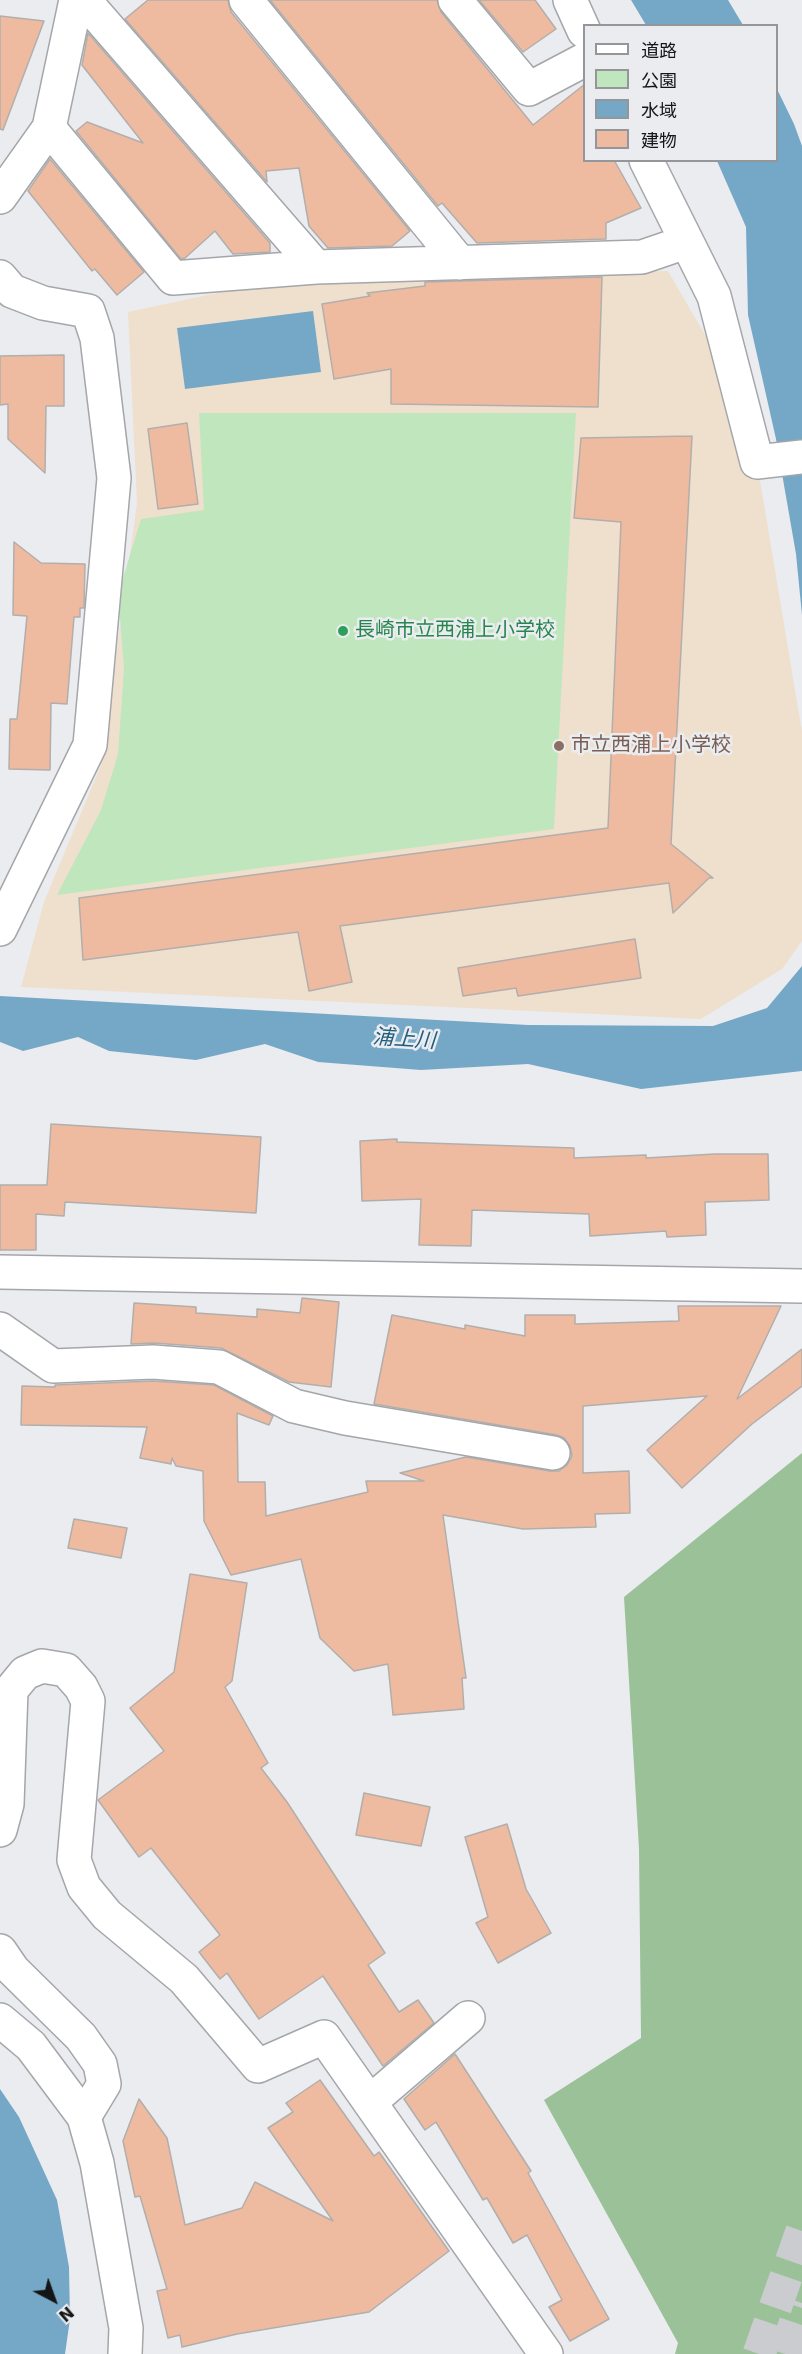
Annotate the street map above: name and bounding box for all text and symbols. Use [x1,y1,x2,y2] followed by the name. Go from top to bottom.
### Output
[583,24,778,162] legend
[641,40,677,61] text: 道路
[641,70,677,91] text: 公園
[641,100,677,121] text: 水域
[641,130,677,151] text: 建物
[355,619,555,643] place label: 長崎市立西浦上小学校
[336,624,350,638] marker: 長崎市立西浦上小学校
[571,734,731,758] place label: 市立西浦上小学校
[552,739,566,753] marker: 市立西浦上小学校
[372,1025,436,1055] water label: 浦上川
[24,2270,84,2330] north arrow
[55,2302,77,2326] text: N

